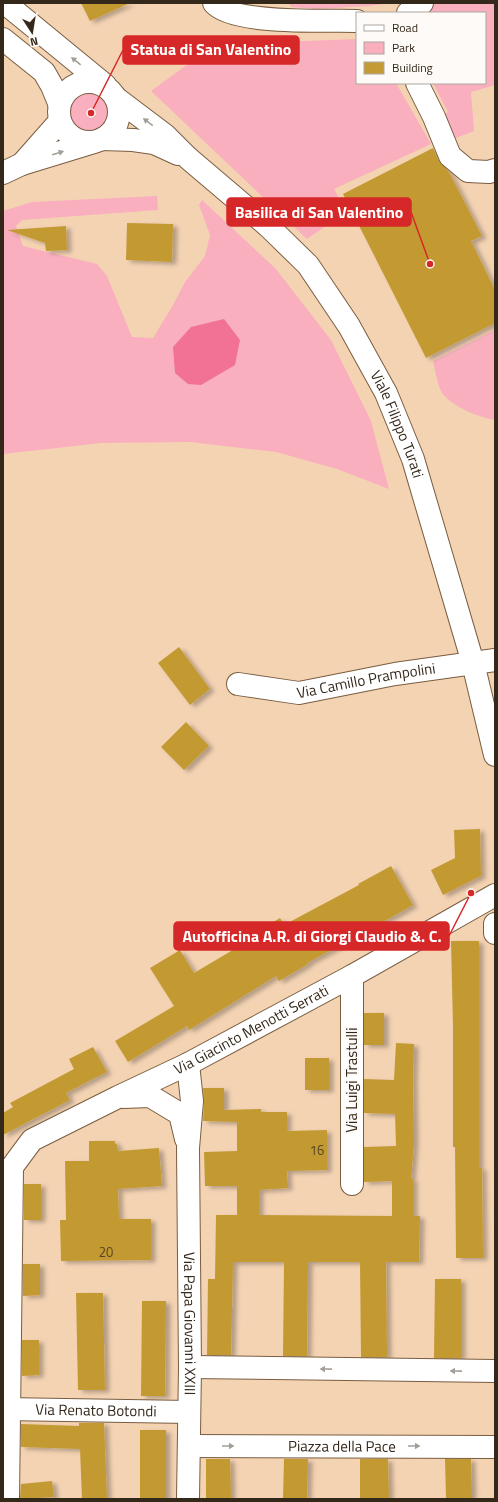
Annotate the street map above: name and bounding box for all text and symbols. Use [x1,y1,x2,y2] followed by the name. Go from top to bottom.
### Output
[12,12,52,52] north arrow
[356,12,486,84] legend
[392,18,418,37] text: Road
[29,33,39,50] text: N
[123,36,299,64] callout: Statua di San Valentino
[131,37,291,61] text: Statua di San Valentino
[392,38,415,57] text: Park
[70,57,81,66] one-way arrow
[392,58,433,77] text: Building
[143,118,154,126] one-way arrow
[53,150,65,156] one-way arrow
[227,198,411,226] callout: Basilica di San Valentino
[235,200,403,224] text: Basilica di San Valentino
[365,366,430,481] street label: Viale Filippo Turati
[295,656,437,704] street label: Via Camillo Prampolini
[174,922,449,950] callout: Autofficina A.R. di Giorgi Claudio &. C.
[182,924,442,948] text: Autofficina A.R. di Giorgi Claudio &. C.
[170,979,333,1080] street label: Via Giacinto Menotti Serrati
[340,1027,363,1133] street label: Via Luigi Trastulli
[310,1140,324,1160] house number: 16
[99,1242,113,1262] house number: 20
[178,1252,202,1396] street label: Via Papa Giovanni XXIII
[319,1366,332,1372] one-way arrow
[449,1368,462,1374] one-way arrow
[35,1398,157,1422] street label: Via Renato Botondi
[288,1434,396,1458] street label: Piazza della Pace
[222,1443,235,1449] one-way arrow
[408,1443,421,1449] one-way arrow

